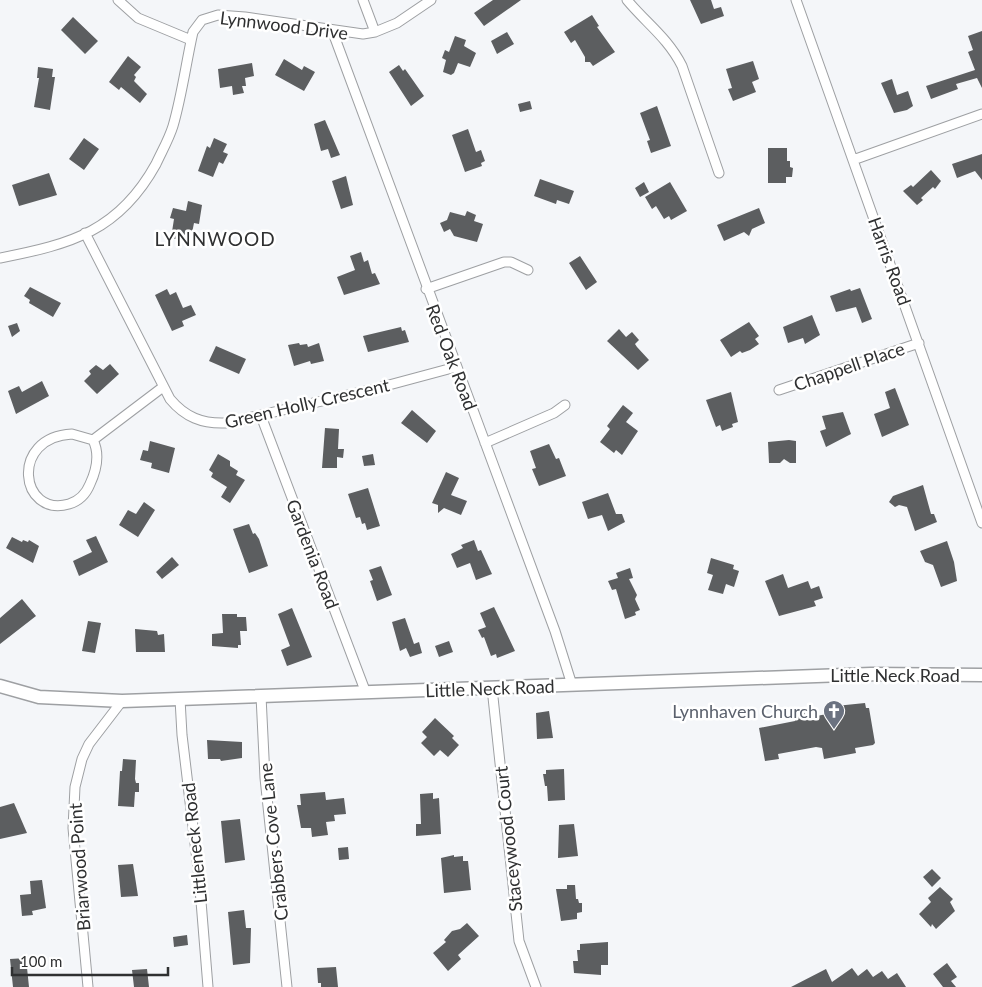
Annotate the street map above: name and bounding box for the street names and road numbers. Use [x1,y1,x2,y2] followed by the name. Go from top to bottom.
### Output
[219,6,349,44] street label: Lynnwood Drive
[864,214,916,308] street label: Harris Road
[422,301,482,413] street label: Red Oak Road
[791,337,907,395] street label: Chappell Place
[223,373,392,433] street label: Green Holly Crescent
[282,496,344,612] street label: Gardenia Road
[830,664,960,686] street label: Little Neck Road
[425,675,555,701] street label: Little Neck Road
[254,762,292,922] street label: Crabbers Cove Lane
[489,765,527,913] street label: Staceywood Court
[177,781,211,905] street label: Littleneck Road
[64,802,94,932] street label: Briarwood Point

